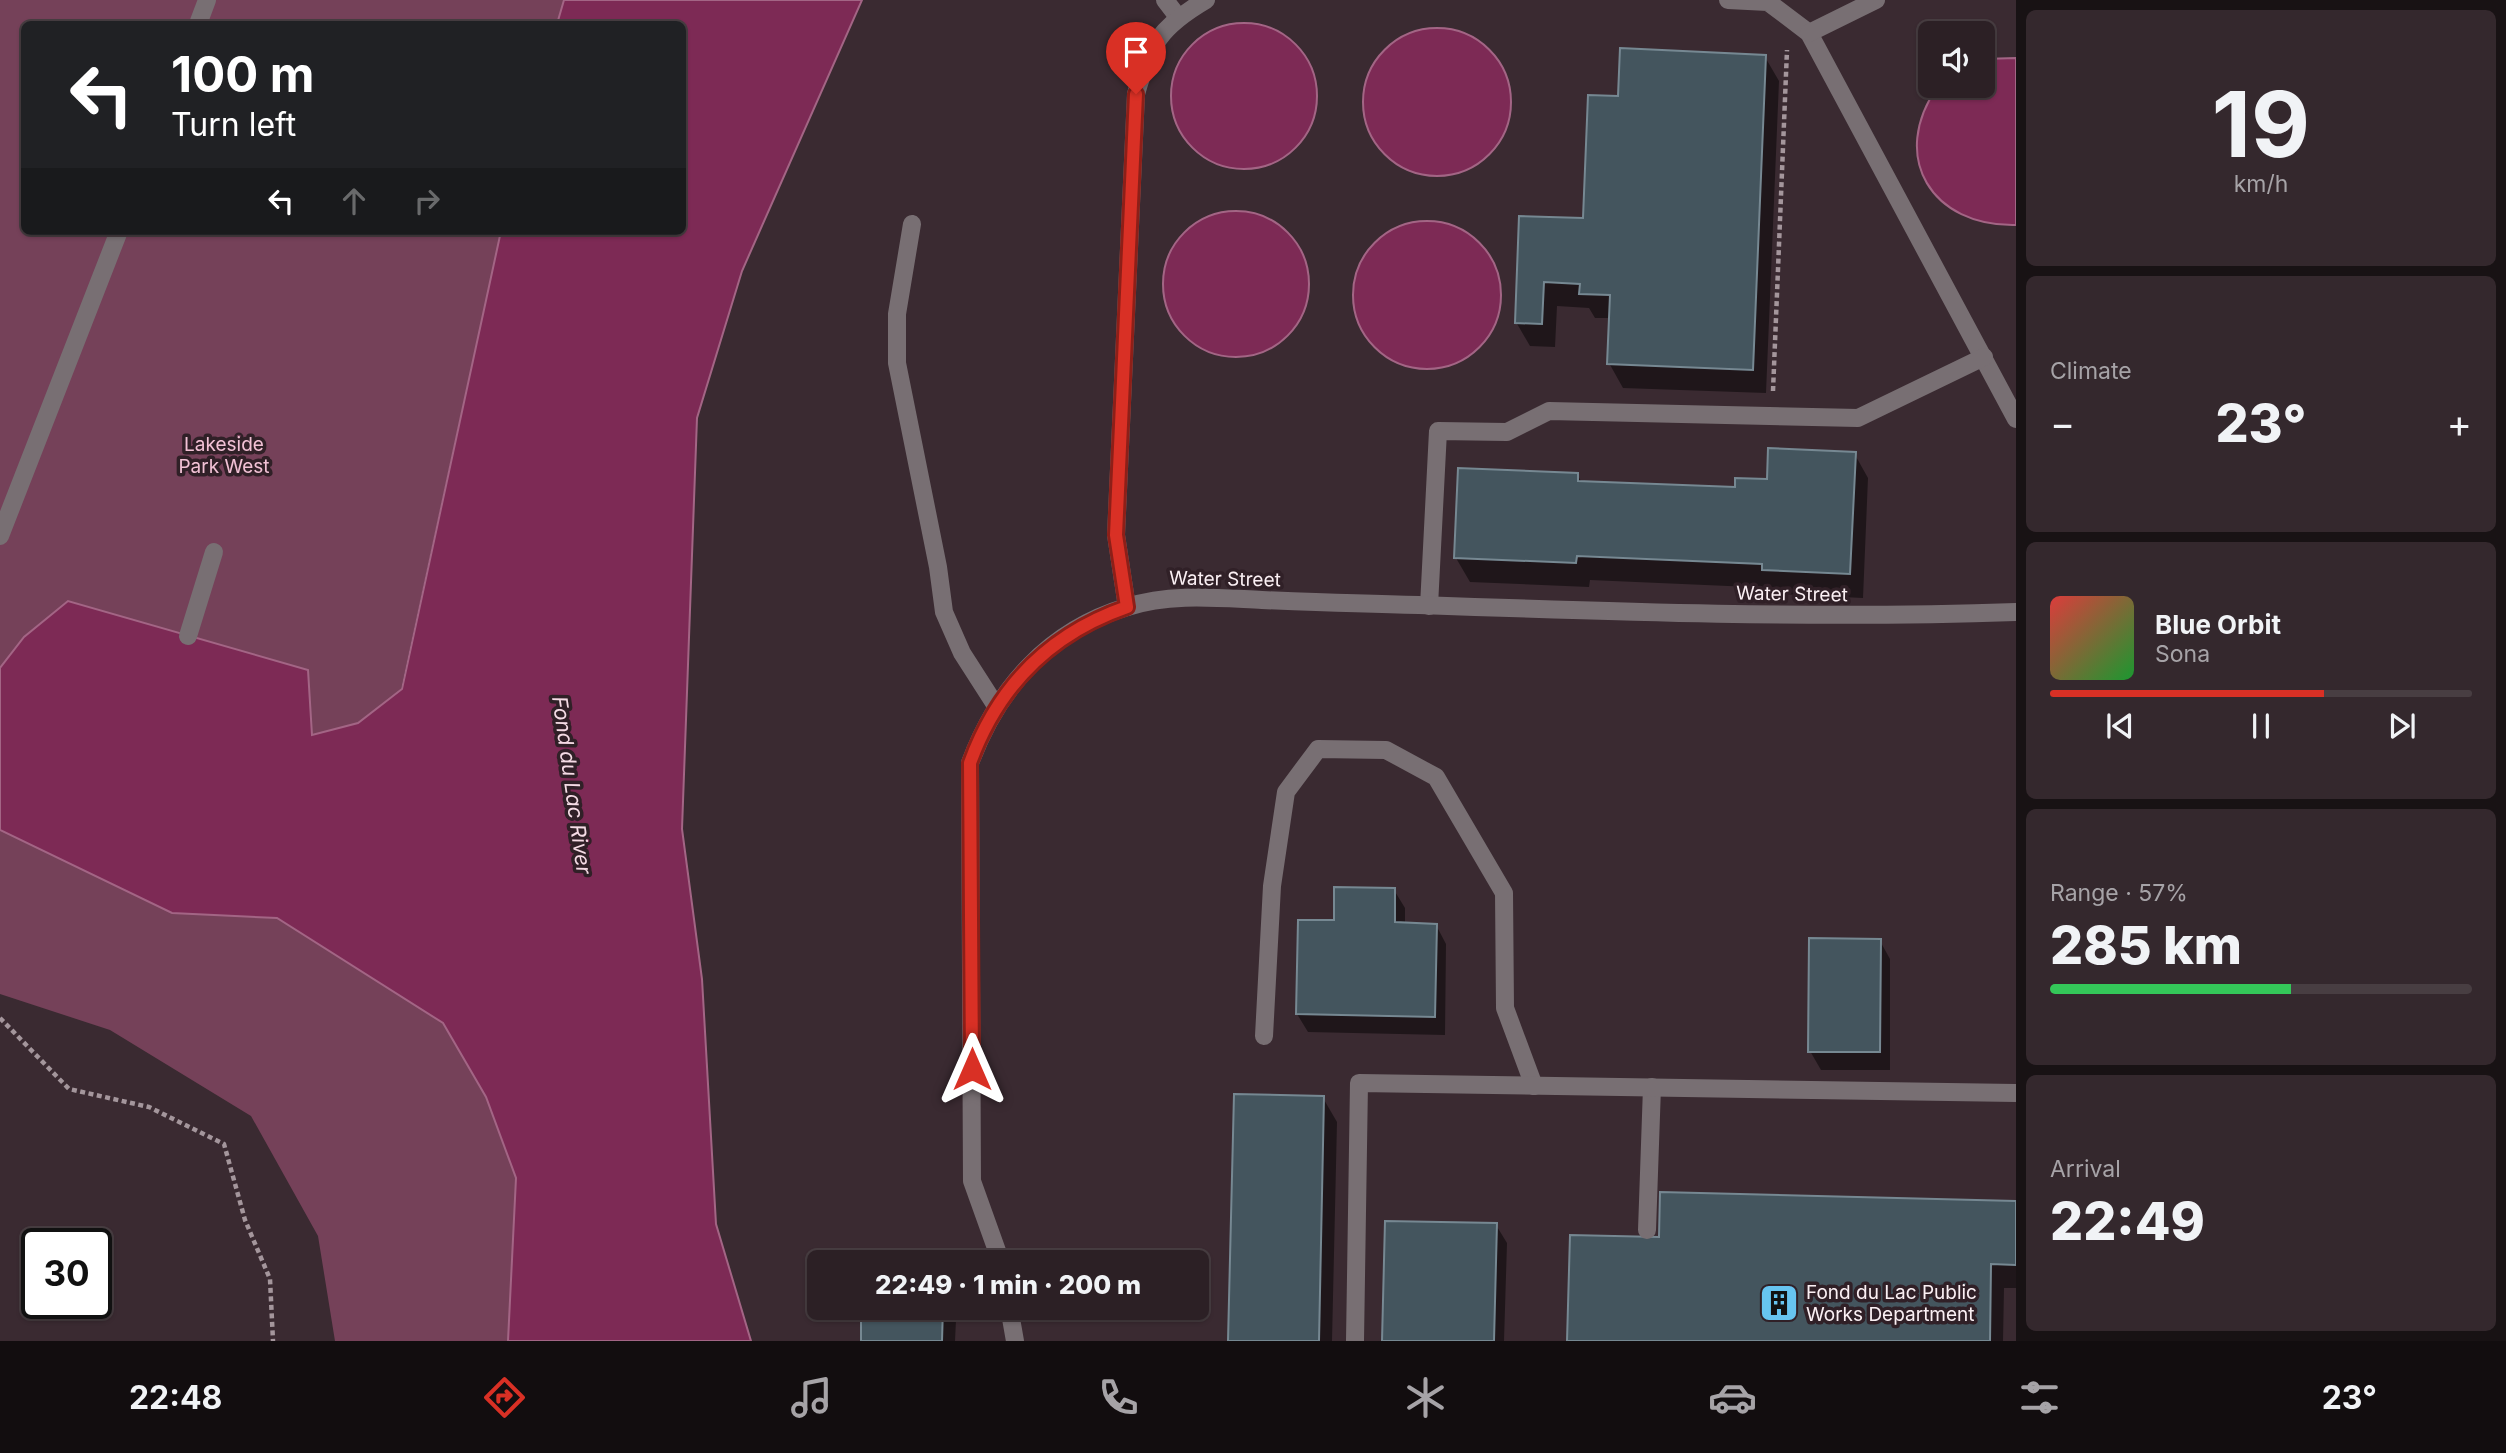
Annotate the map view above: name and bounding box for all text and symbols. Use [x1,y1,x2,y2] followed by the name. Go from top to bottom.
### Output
[1918,21,1995,98] map controls
[1918,21,1995,98] button: sound
[1106,22,1166,94] pin
[1117,33,1155,71] icon: arrive
[171,45,315,104] text: 100 m
[56,49,147,140] icon: left
[2212,69,2310,179] text: 19
[171,105,296,144] text: Turn left
[2234,170,2288,198] text: km/h
[262,182,300,220] icon: left
[335,182,373,220] icon: ahead
[408,182,446,220] icon: right
[2050,357,2132,385] text: Climate
[2215,392,2307,455] text: 23°
[2050,400,2075,446] text: −
[2447,400,2472,446] text: +
[178,433,270,478] park label: Lakeside Park West
[1169,567,1281,591] street label: Water Street
[1736,582,1848,606] street label: Water Street
[2155,609,2281,640] text: Blue Orbit
[2155,640,2210,668] text: Sona
[547,695,597,877] water label: Fond du Lac River
[2101,707,2139,745] icon: previous
[2242,707,2280,745] icon: pause
[2383,707,2421,745] icon: next
[2050,879,2188,907] text: Range · 57%
[2050,914,2242,977] text: 285 km
[935,1032,1009,1106] position arrow
[2050,1155,2121,1183] text: Arrival
[2050,1190,2205,1253] text: 22:49
[21,1228,112,1319] speed limit sign: 30
[875,1269,1141,1300] text: 22:49 · 1 min · 200 m
[1806,1281,1977,1326] place label: Fond du Lac Public Works Department
[1758,1282,1800,1324] building icon: Fond du Lac Public Works Department
[480,1373,529,1422] icon: directions
[787,1373,836,1422] icon: music
[1094,1373,1143,1422] icon: phone
[1401,1373,1450,1422] icon: climate
[1708,1373,1757,1422] icon: car
[2015,1373,2064,1422] icon: filters
[129,1378,222,1417] text: 22:48
[2322,1378,2377,1417] text: 23°

